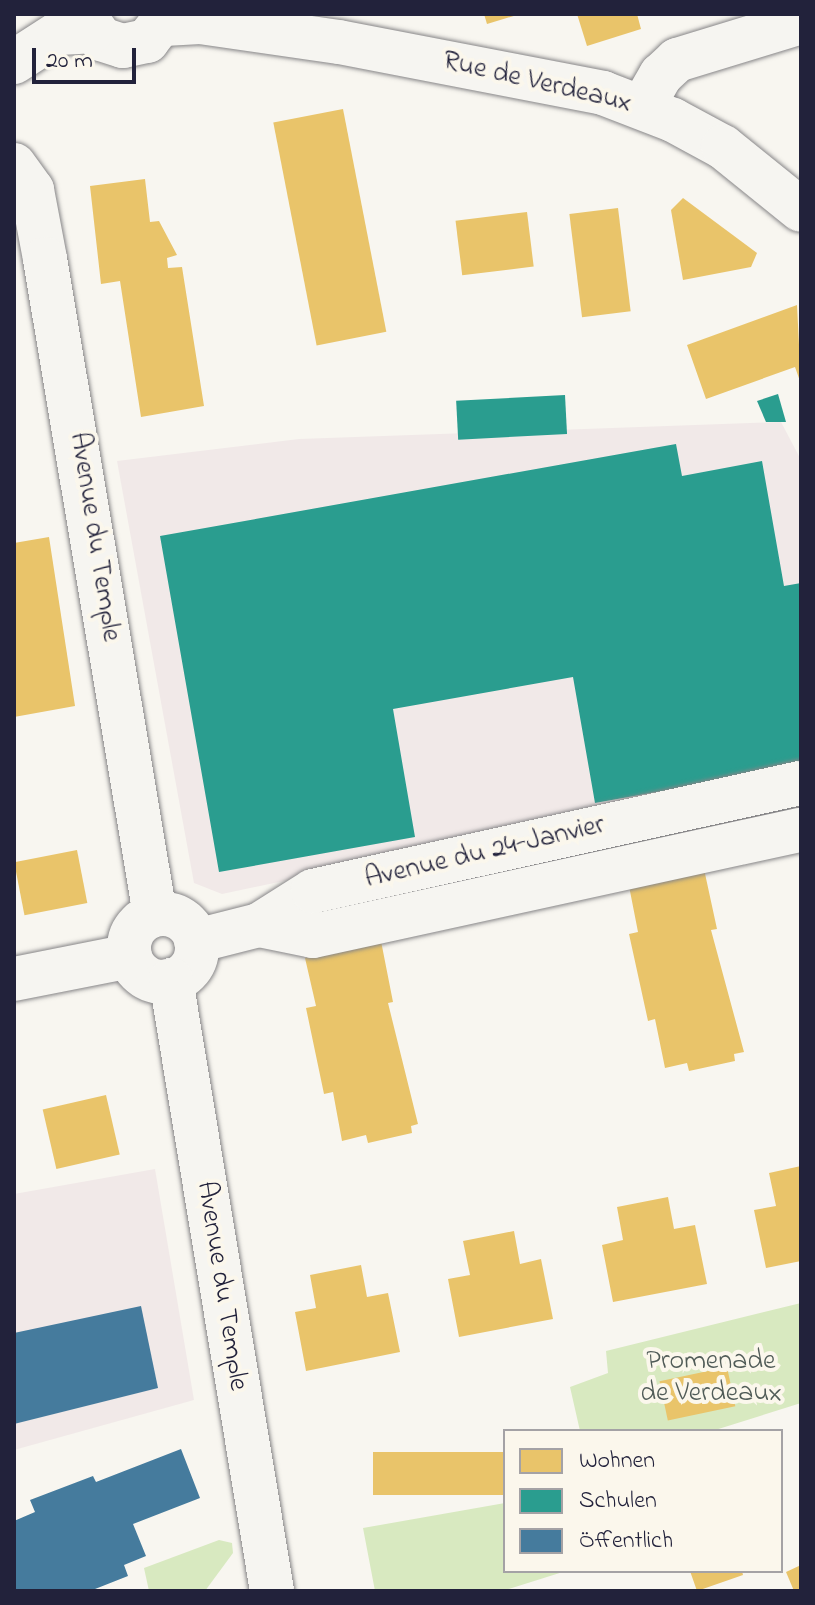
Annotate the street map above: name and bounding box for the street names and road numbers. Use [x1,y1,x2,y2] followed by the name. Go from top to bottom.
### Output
[439,45,635,121] street label: Rue de Verdeaux
[61,430,127,644] street label: Avenue du Temple
[362,809,608,897] street label: Avenue du 24-Janvier
[188,1179,254,1393] street label: Avenue du Temple

